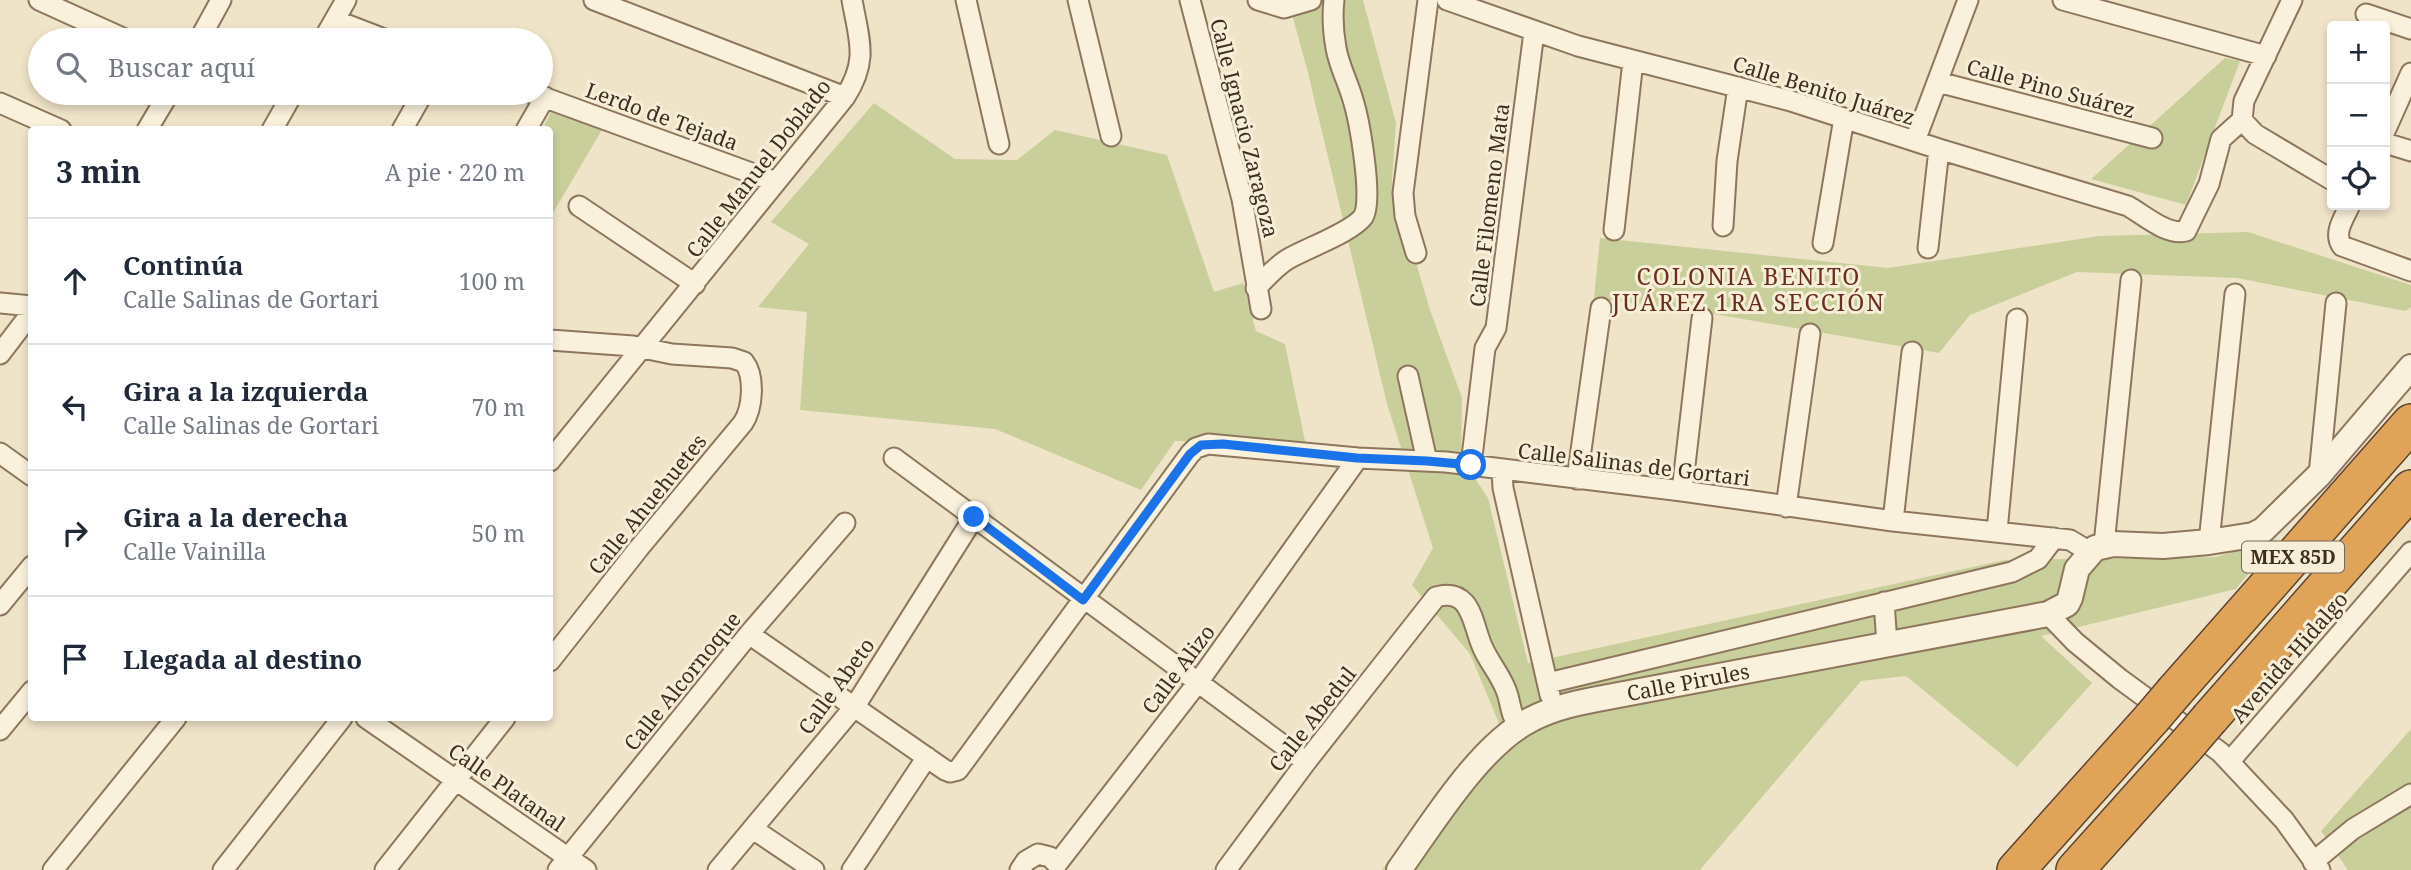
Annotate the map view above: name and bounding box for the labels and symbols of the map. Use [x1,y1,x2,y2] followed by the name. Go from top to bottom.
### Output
[1204,15,1286,241] street label: Calle Ignacio Zaragoza
[1729,49,1919,131] street label: Calle Benito Juárez
[1964,52,2138,124] street label: Calle Pino Suárez
[679,73,837,263] street label: Calle Manuel Doblado
[582,75,742,157] street label: Lerdo de Tejada
[1463,102,1515,308] street label: Calle Filomeno Mata
[1611,260,1886,318] district label: COLONIA BENITO JUÁREZ 1RA SECCIÓN
[582,428,712,580] street label: Calle Ahuehuetes
[1516,436,1752,492] street label: Calle Salinas de Gortari
[1455,449,1486,480] route start
[958,501,989,532] route end
[2242,542,2344,572] road number: MEX 85D
[2224,585,2354,729] street label: Avenida Hidalgo
[617,606,747,756] street label: Calle Alcornoque
[1135,619,1221,719] street label: Calle Alizo
[792,632,880,740] street label: Calle Abeto
[1624,657,1752,707] street label: Calle Pirules
[1262,660,1362,777] street label: Calle Abedul
[443,736,571,838] street label: Calle Platanal

